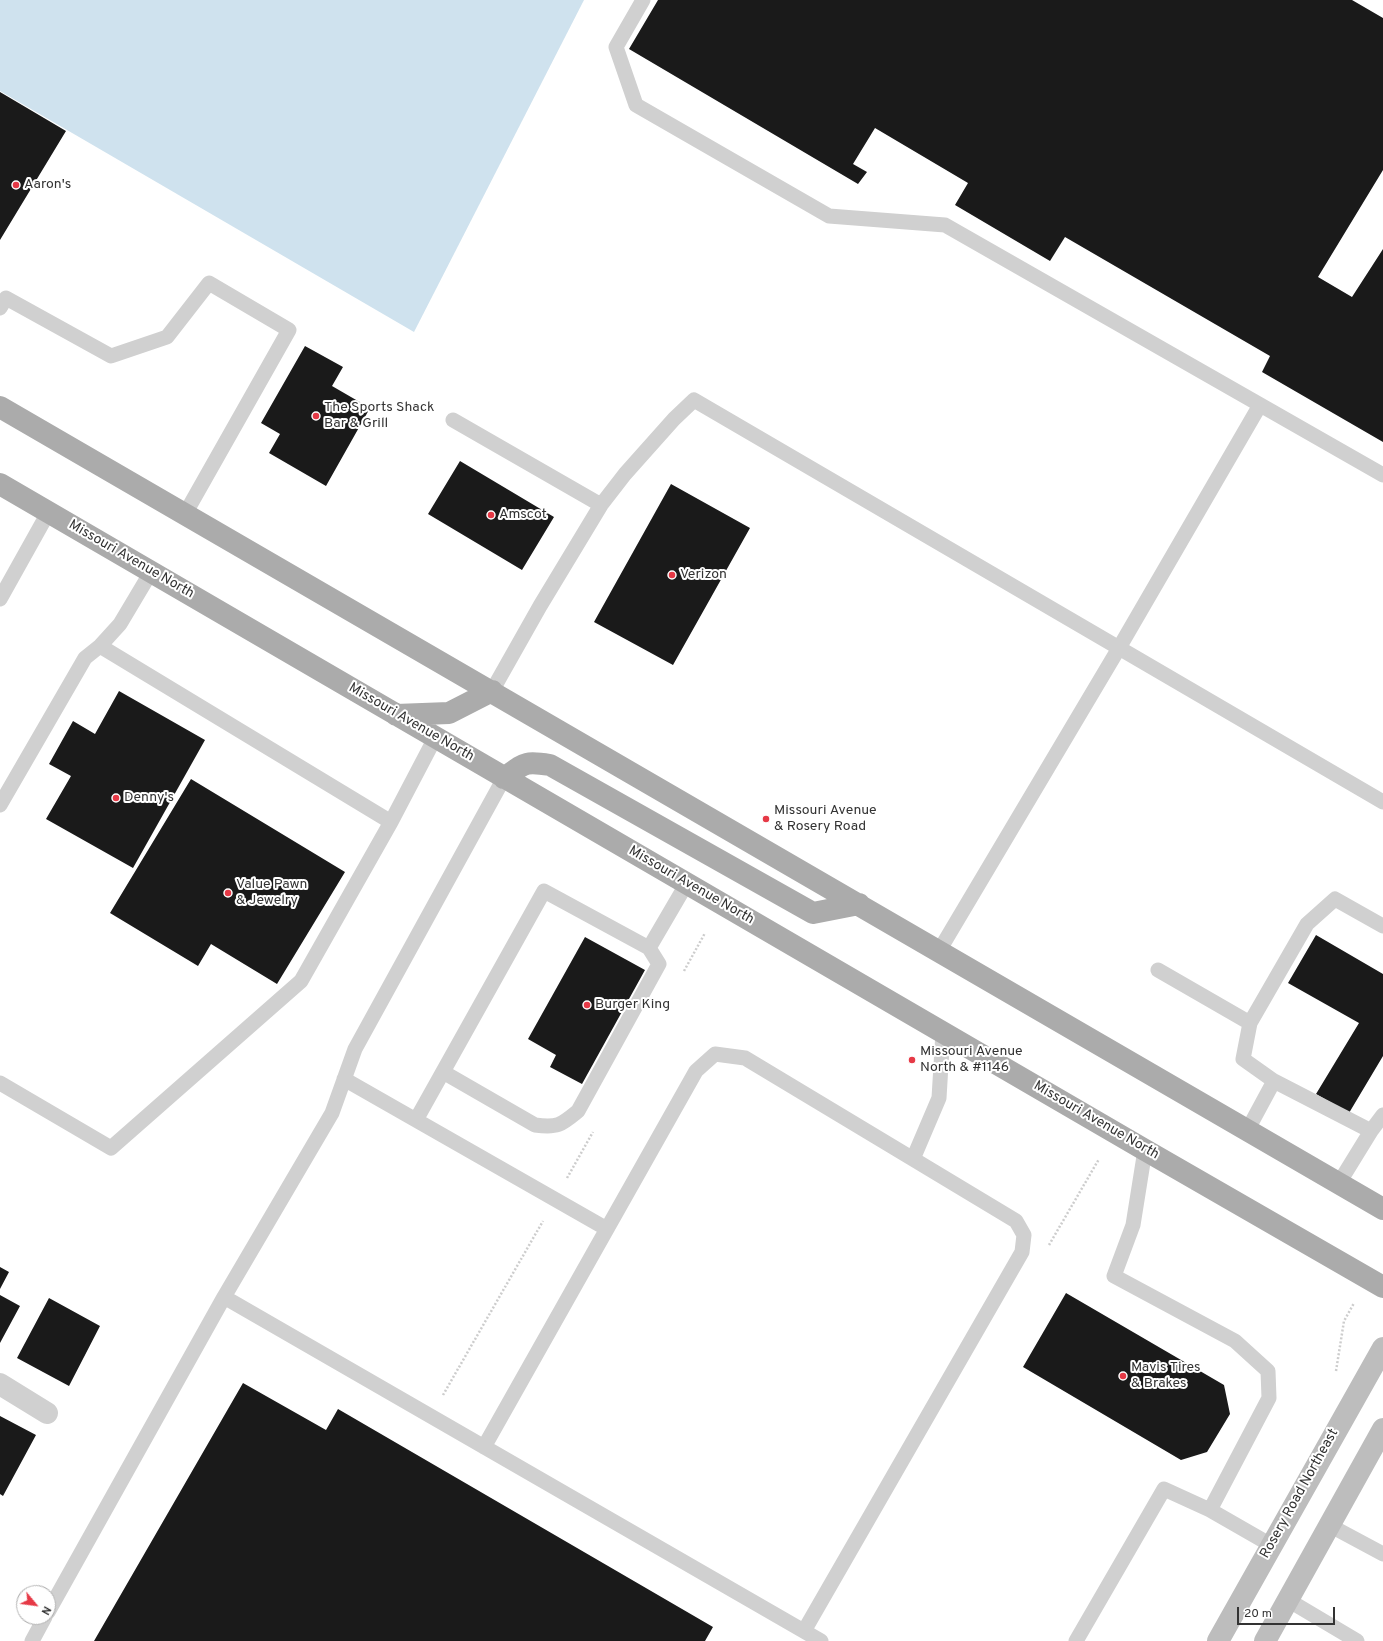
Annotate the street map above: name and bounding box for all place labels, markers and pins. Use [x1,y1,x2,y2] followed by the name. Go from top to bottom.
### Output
[24,177,71,193] place label: Aaron's
[11,180,21,190] marker: Aaron's
[324,400,434,432] place label: The Sports Shack Bar & Grill
[311,411,321,421] marker: The Sports Shack Bar & Grill
[499,507,547,523] place label: Amscot
[486,510,496,520] marker: Amscot
[680,567,727,583] place label: Verizon
[667,570,677,580] marker: Verizon
[124,790,174,806] place label: Denny's
[111,793,121,803] marker: Denny's
[774,803,877,836] place label: Missouri Avenue & Rosery Road
[761,814,771,824] marker: Missouri Avenue & Rosery Road
[236,877,307,910] place label: Value Pawn & Jewelry
[223,888,233,898] marker: Value Pawn & Jewelry
[595,997,670,1013] place label: Burger King
[582,1000,592,1010] marker: Burger King
[920,1044,1023,1076] place label: Missouri Avenue North & #1146
[907,1055,917,1065] marker: Missouri Avenue North & #1146
[1131,1360,1201,1392] place label: Mavis Tires & Brakes
[1118,1371,1128,1381] marker: Mavis Tires & Brakes

